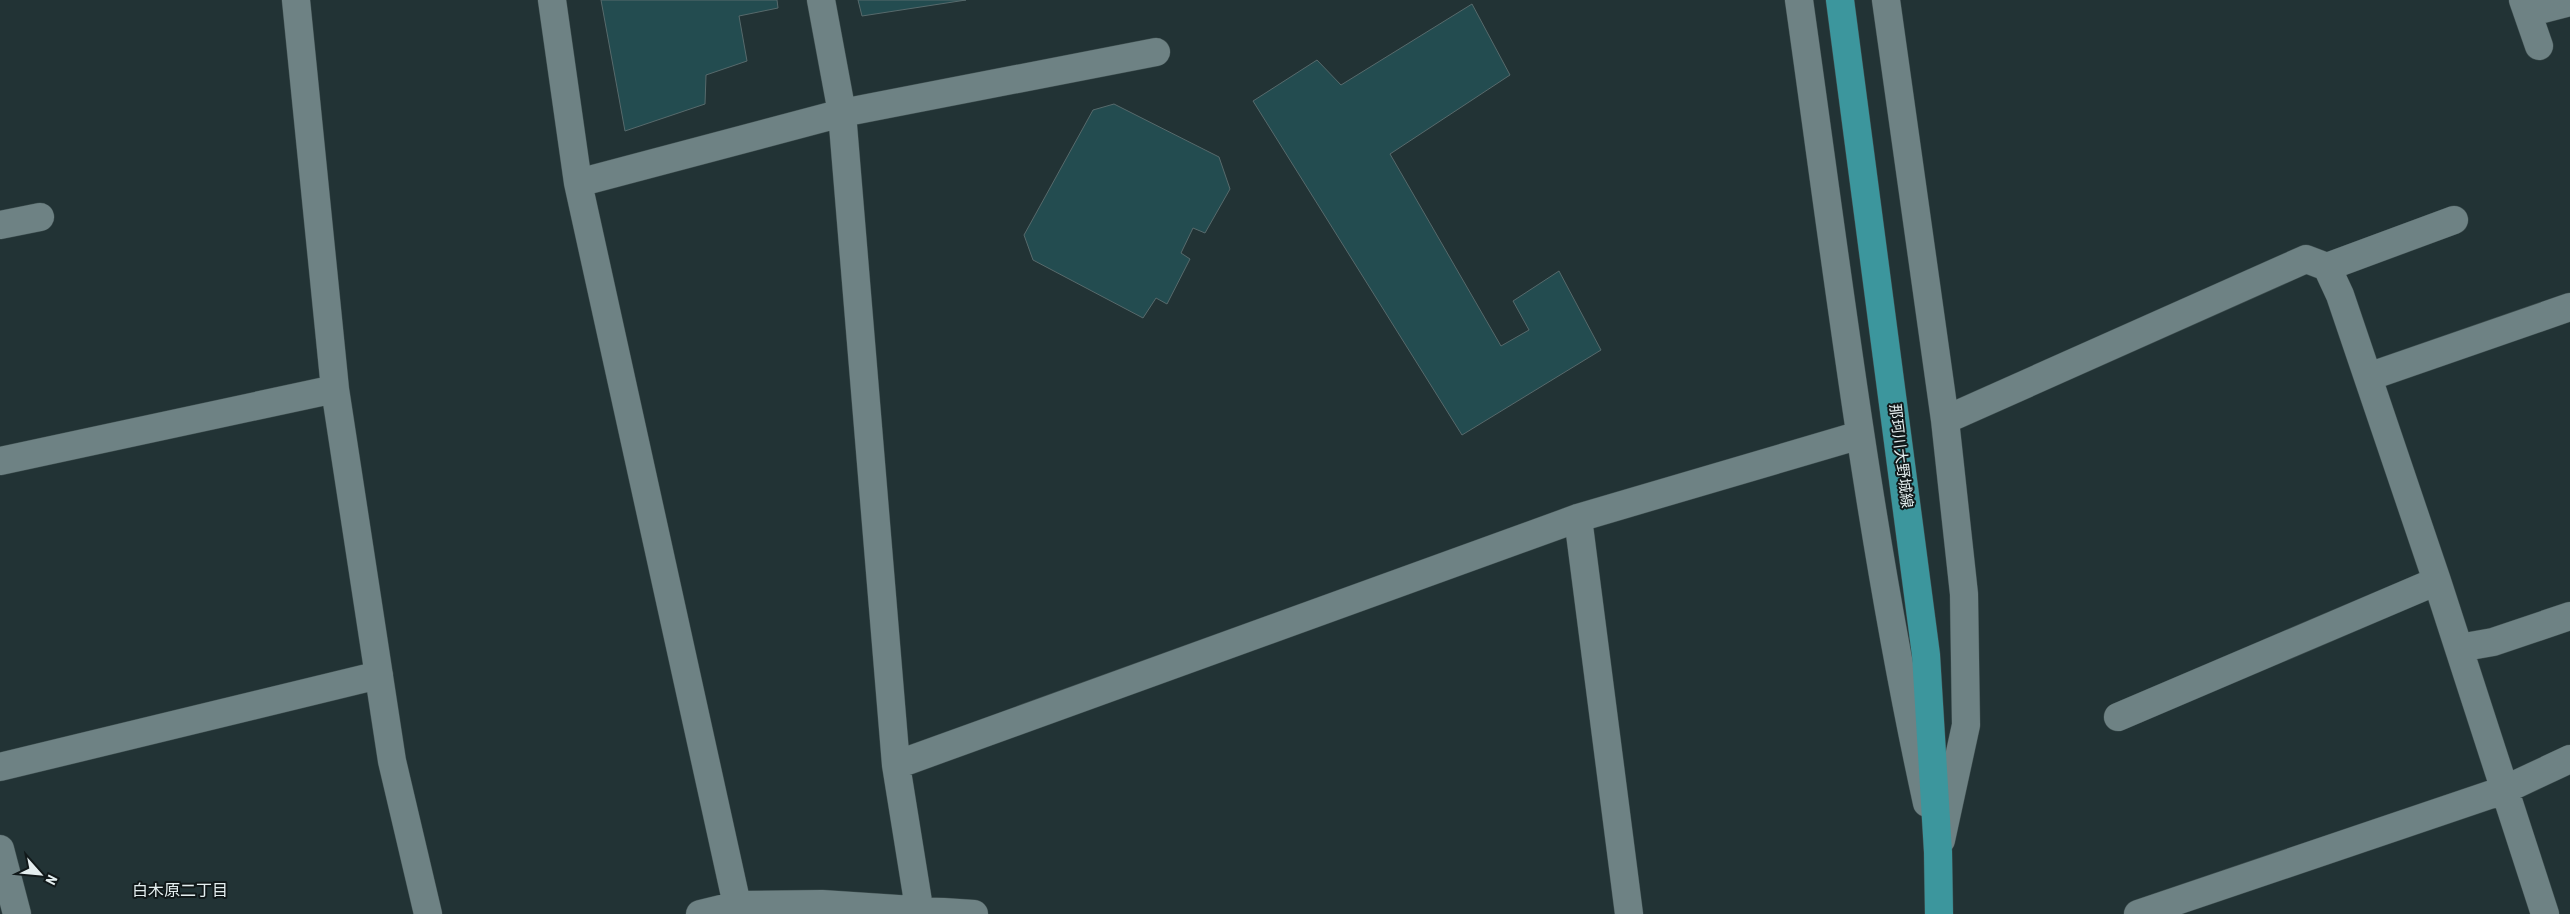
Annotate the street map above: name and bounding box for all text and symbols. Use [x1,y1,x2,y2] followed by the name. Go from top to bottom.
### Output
[1886,403,1916,509] street label: 那珂川大野城線
[15,849,65,899] north arrow
[43,872,61,887] text: N
[132,881,228,900] district label: 白木原二丁目

